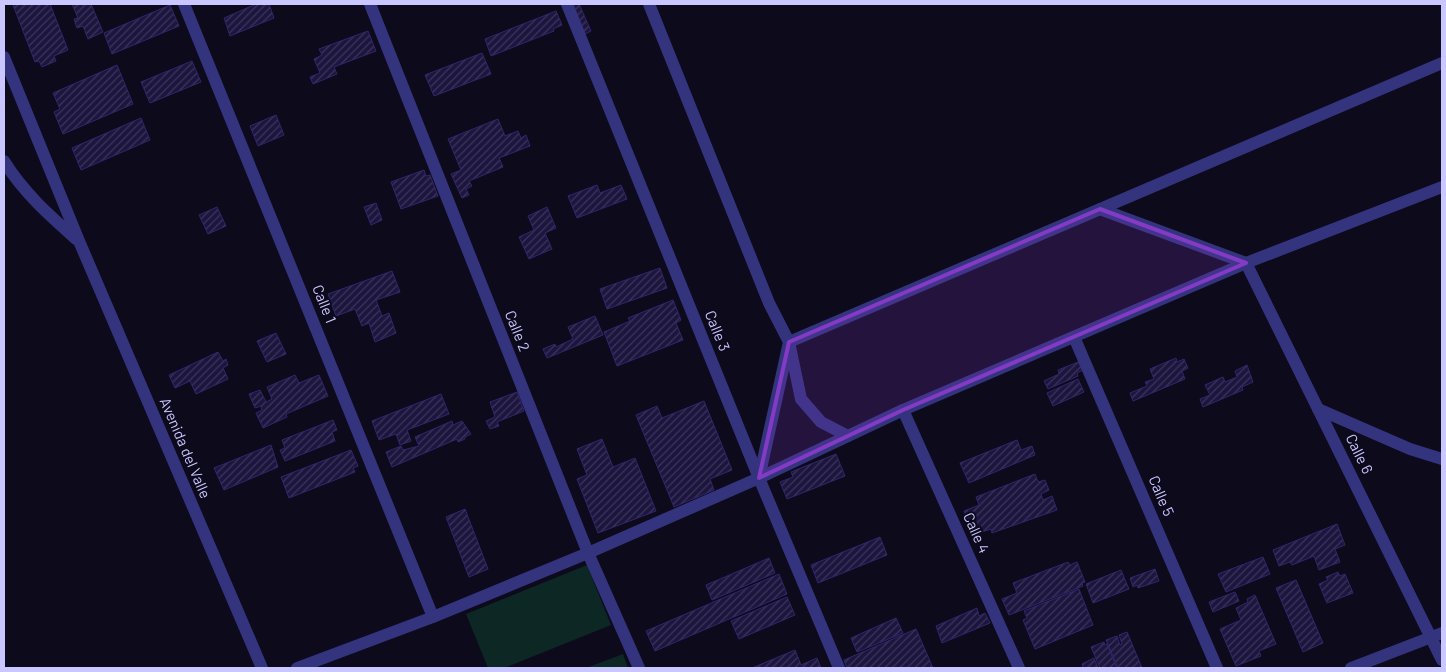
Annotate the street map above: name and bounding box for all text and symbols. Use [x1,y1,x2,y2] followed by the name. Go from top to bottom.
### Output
[309,282,341,325] street label: Calle 1
[502,308,534,354] street label: Calle 2
[702,308,734,354] street label: Calle 3
[157,395,215,501] street label: Avenida del Valle
[1343,431,1377,477] street label: Calle 6
[1145,473,1178,519] street label: Calle 5
[960,509,994,556] street label: Calle 4

